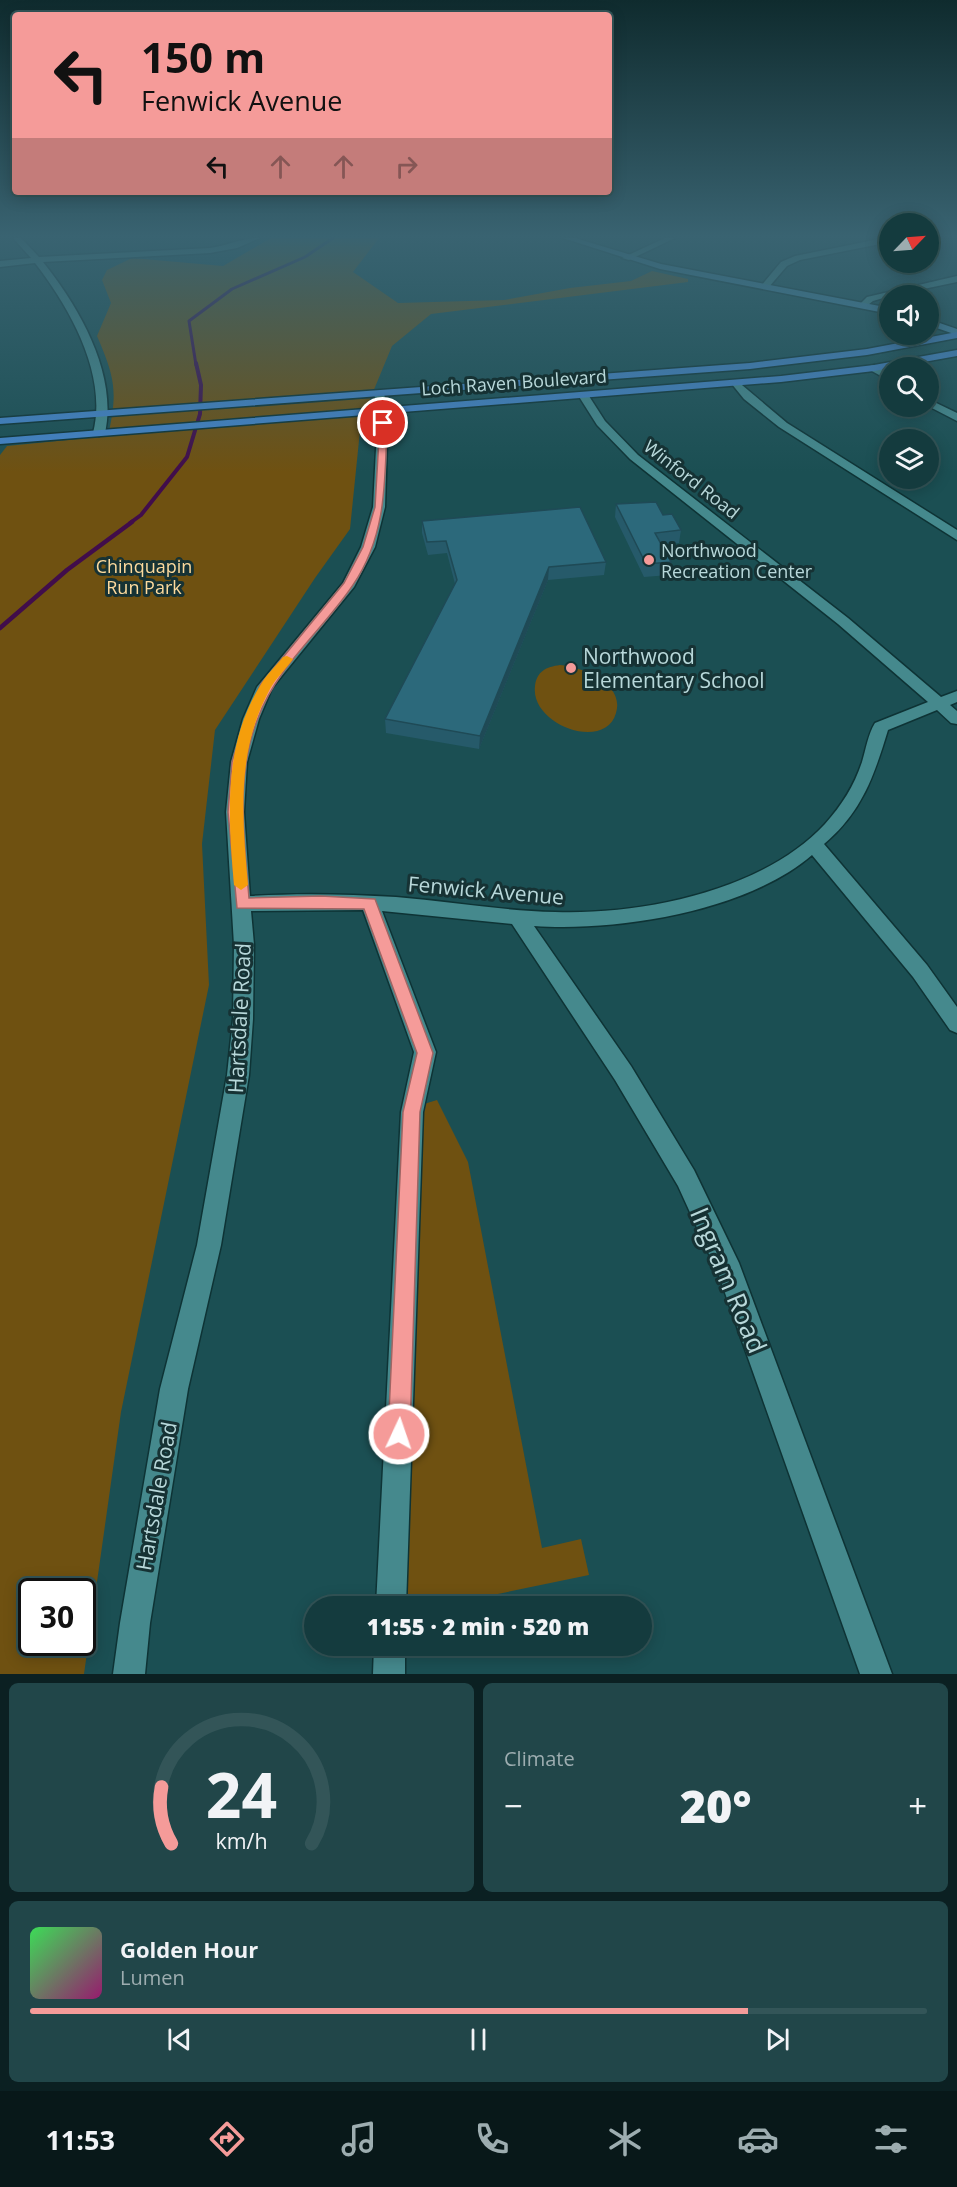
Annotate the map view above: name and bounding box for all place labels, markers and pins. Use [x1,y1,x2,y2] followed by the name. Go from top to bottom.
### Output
[357,397,408,448] pin
[661,538,813,583] place label: Northwood Recreation Center
[642,553,656,567] marker: Northwood Recreation Center
[583,642,765,694] place label: Northwood Elementary School
[564,661,578,675] marker: Northwood Elementary School

